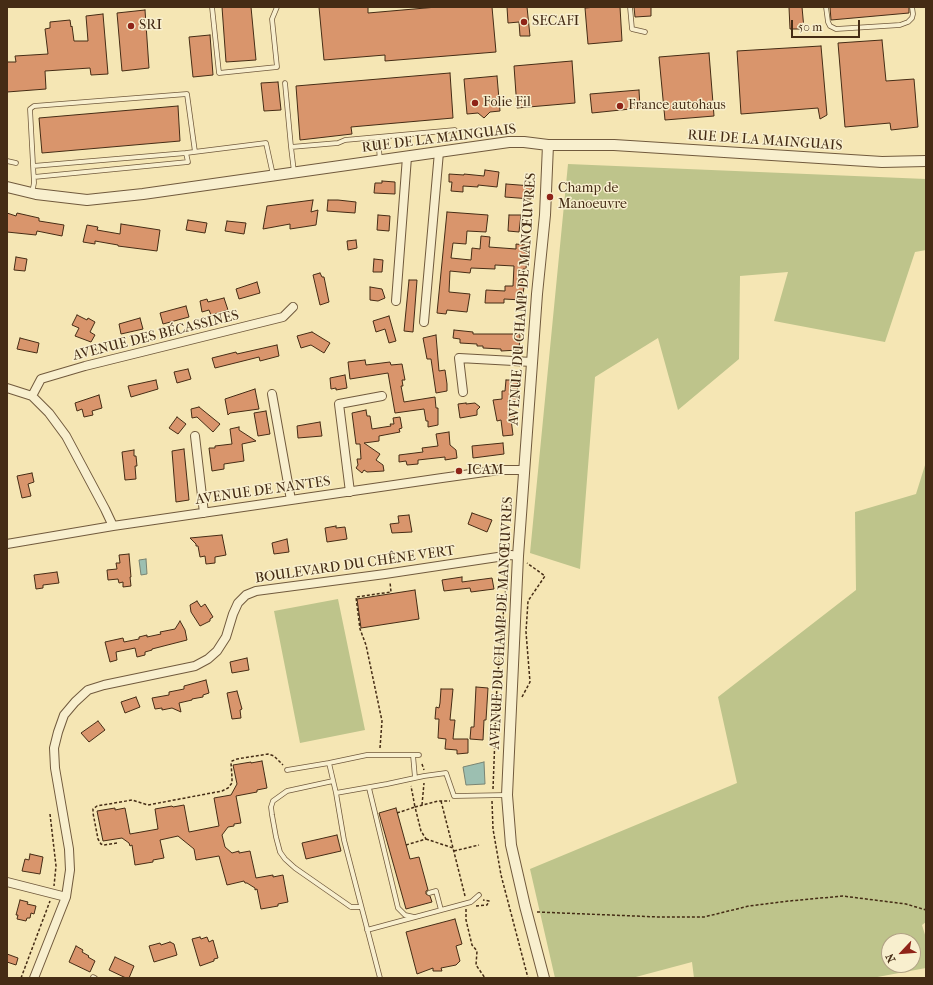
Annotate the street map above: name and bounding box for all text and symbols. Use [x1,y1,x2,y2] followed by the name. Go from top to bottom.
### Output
[793,12,862,38] scale bar
[532,14,579,30] place label: SECAFI
[519,17,529,27] marker: SECAFI
[139,18,162,34] place label: SRI
[798,20,822,34] text: 50 m
[126,21,136,31] marker: SRI
[483,95,531,111] place label: Folie Fil
[470,98,480,108] marker: Folie Fil
[628,98,726,114] place label: France autohaus
[615,101,625,111] marker: France autohaus
[361,121,517,157] street label: RUE DE LA MAINGUAIS
[687,127,843,155] street label: RUE DE LA MAINGUAIS
[506,172,540,426] street label: AVENUE DU CHAMP DE MANŒUVRES
[558,181,627,214] place label: Champ de Manoeuvre
[545,192,555,202] marker: Champ de Manoeuvre
[71,307,241,365] street label: AVENUE DES BÉCASSINES
[467,463,504,479] place label: ICAM
[454,466,464,476] marker: ICAM
[194,473,332,509] street label: AVENUE DE NANTES
[487,496,517,750] street label: AVENUE DU CHAMP DE MANŒUVRES
[254,543,456,587] street label: BOULEVARD DU CHÊNE VERT
[881,933,921,973] north arrow
[883,951,898,965] text: N

